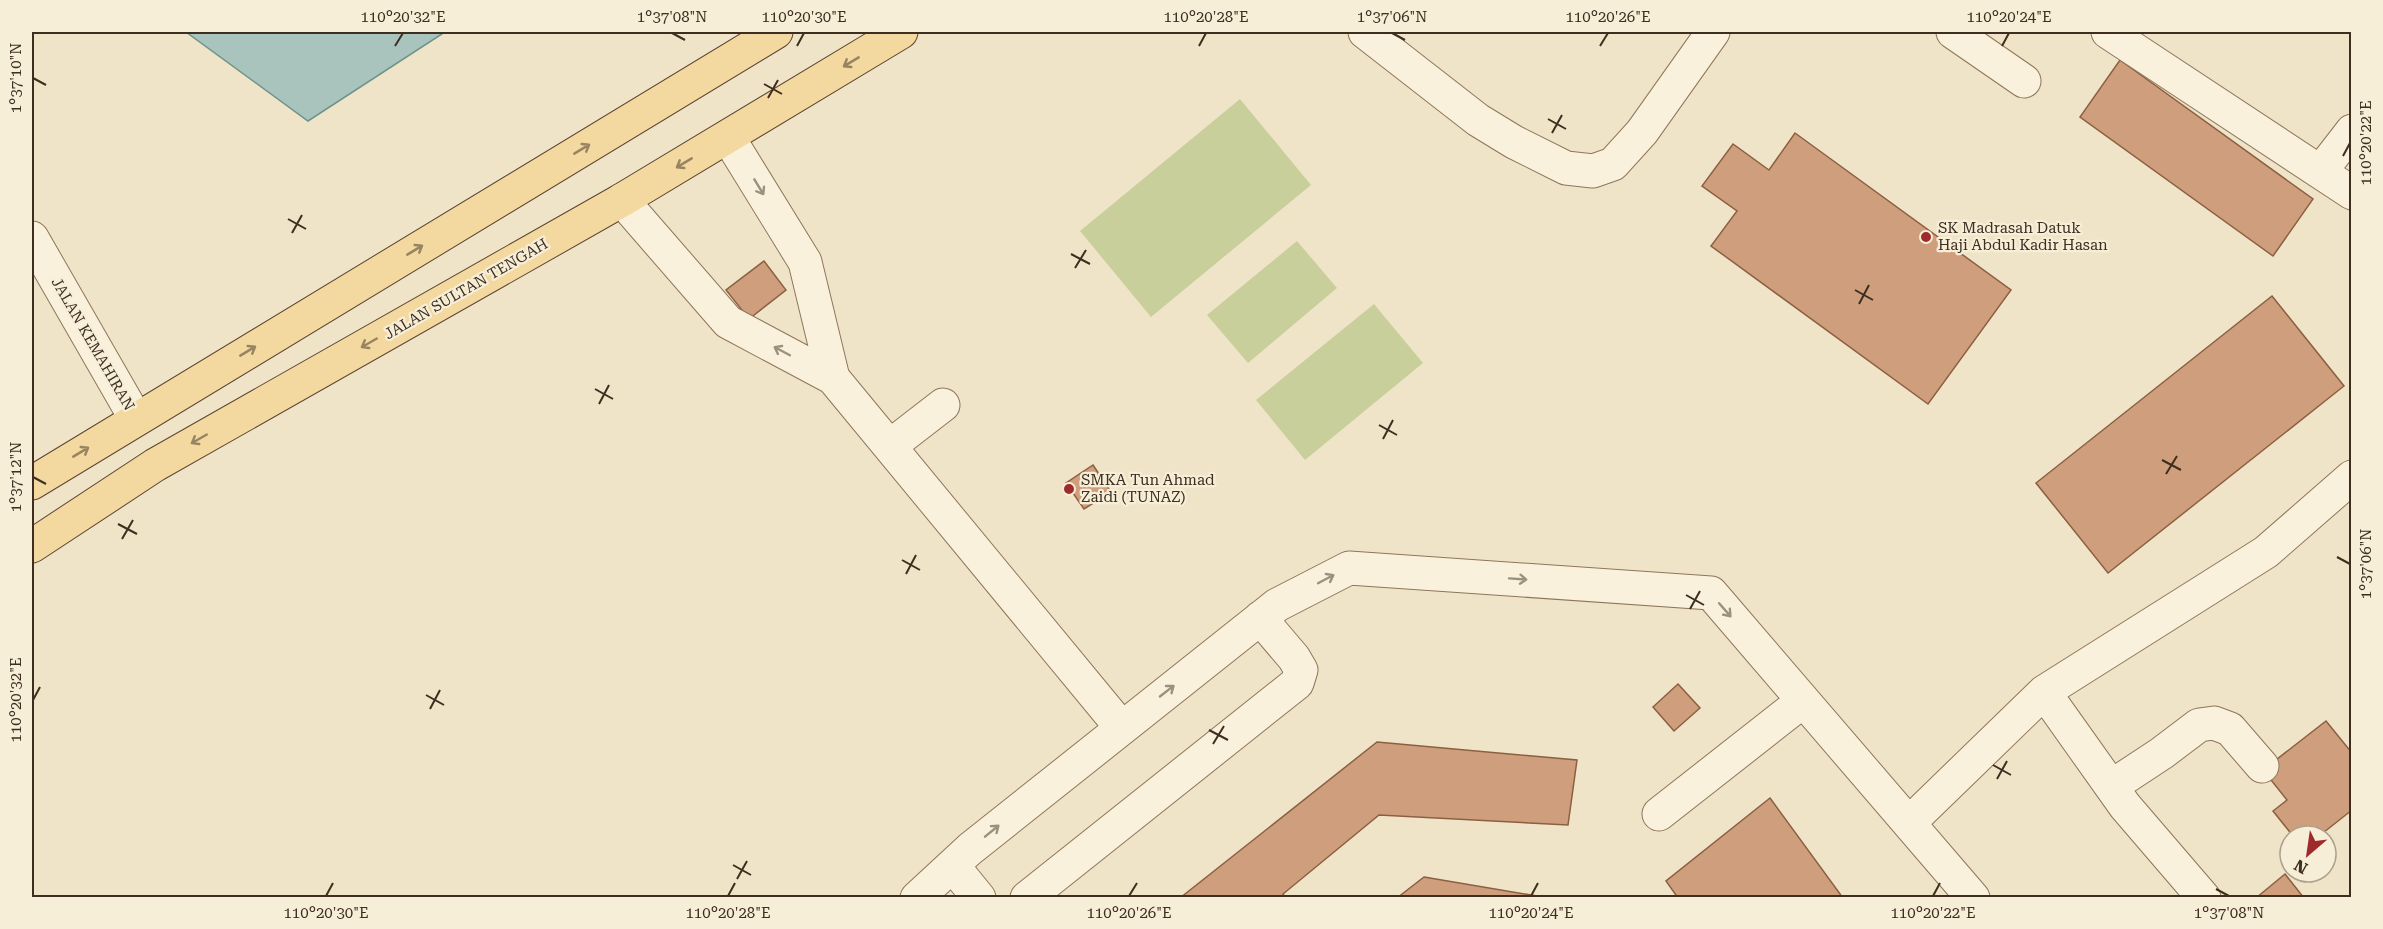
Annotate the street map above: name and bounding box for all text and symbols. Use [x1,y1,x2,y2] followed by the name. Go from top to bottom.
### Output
[360,8,446,26] text: 110°20'32"E
[637,8,707,26] text: 1°37'08"N
[761,8,847,26] text: 110°20'30"E
[1163,8,1249,26] text: 110°20'28"E
[1357,8,1427,26] text: 1°37'06"N
[1565,8,1651,26] text: 110°20'26"E
[1966,8,2052,26] text: 110°20'24"E
[7,43,25,113] text: 1°37'10"N
[843,56,860,68] one-way arrow
[2357,100,2375,186] text: 110°20'22"E
[573,143,590,155] one-way arrow
[676,157,693,169] one-way arrow
[753,178,765,195] one-way arrow
[1938,219,2108,254] place label: SK Madrasah Datuk Haji Abdul Kadir Hasan
[1919,230,1933,244] marker: SK Madrasah Datuk Haji Abdul Kadir Hasan
[381,235,551,343] street label: JALAN SULTAN TENGAH
[406,244,423,256] one-way arrow
[48,274,138,414] street label: JALAN KEMAHIRAN
[361,338,378,350] one-way arrow
[239,345,256,357] one-way arrow
[773,345,791,356] one-way arrow
[191,434,208,446] one-way arrow
[7,442,25,512] text: 1°37'12"N
[72,446,89,458] one-way arrow
[1081,471,1215,506] place label: SMKA Tun Ahmad Zaidi (TUNAZ)
[1062,482,1076,496] marker: SMKA Tun Ahmad Zaidi (TUNAZ)
[2357,529,2375,599] text: 1°37'06"N
[1317,573,1334,585] one-way arrow
[1507,574,1527,585] one-way arrow
[1719,602,1732,618] one-way arrow
[7,657,25,743] text: 110°20'32"E
[1159,685,1175,698] one-way arrow
[2278,824,2338,884] north arrow
[984,825,1000,838] one-way arrow
[2291,855,2311,878] text: N
[283,904,369,922] text: 110°20'30"E
[685,904,771,922] text: 110°20'28"E
[1086,904,1172,922] text: 110°20'26"E
[1488,904,1574,922] text: 110°20'24"E
[1890,904,1976,922] text: 110°20'22"E
[2194,904,2264,922] text: 1°37'08"N

